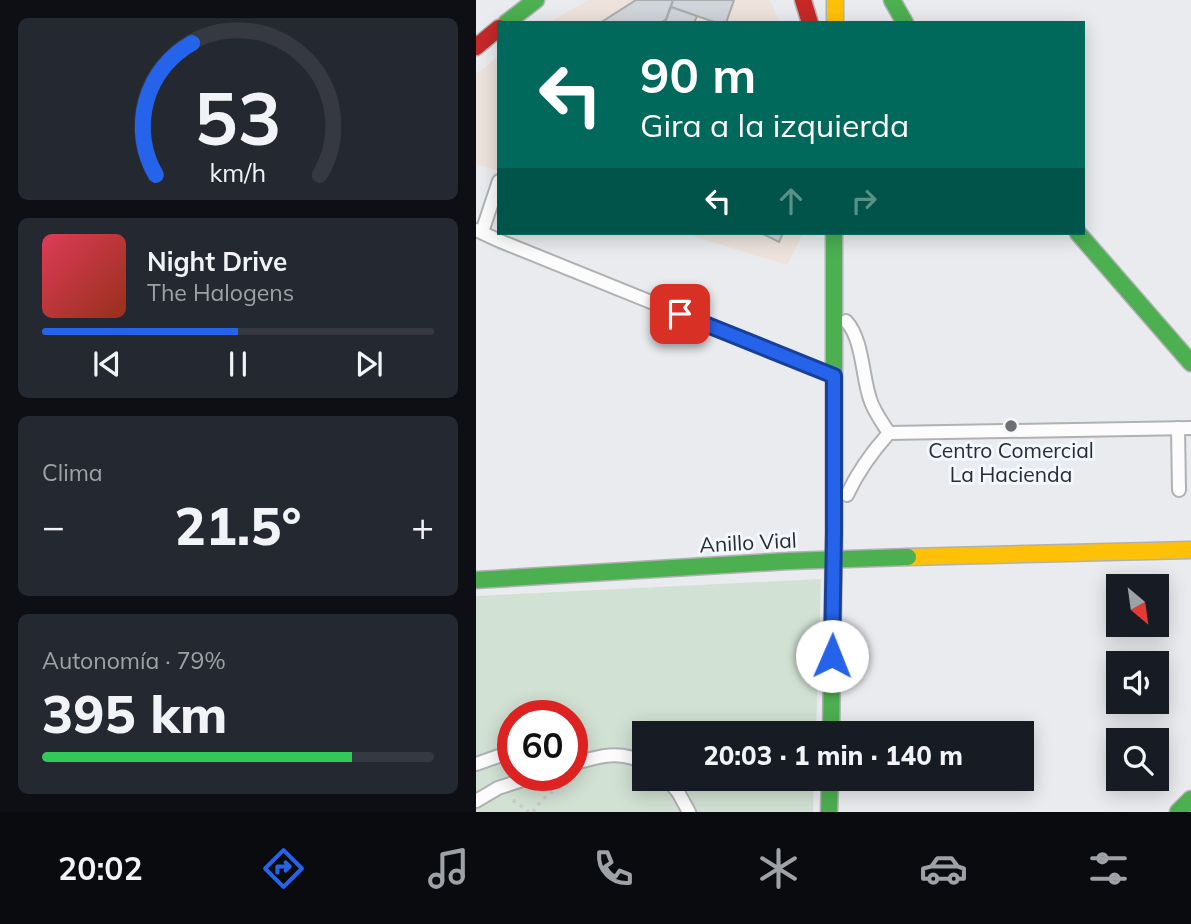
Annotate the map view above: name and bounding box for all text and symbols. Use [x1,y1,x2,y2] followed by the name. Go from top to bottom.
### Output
[640,44,756,105] text: 90 m
[525,49,616,140] icon: left
[194,72,282,163] text: 53
[640,105,909,145] text: Gira a la izquierda
[210,157,266,188] text: km/h
[699,182,737,220] icon: left
[772,182,810,220] icon: ahead
[845,182,883,220] icon: right
[147,245,287,278] text: Night Drive
[147,278,294,307] text: The Halogens
[650,284,710,344] pin
[661,295,699,333] icon: arrive
[88,345,126,383] icon: previous
[219,345,257,383] icon: pause
[350,345,388,383] icon: next
[1003,418,1019,434] marker: Centro Comercial La Hacienda
[928,437,1094,487] place label: Centro Comercial La Hacienda
[42,458,103,487] text: Clima
[174,493,302,558] text: 21.5°
[42,502,65,550] text: −
[411,502,434,550] text: +
[699,526,797,558] street label: Anillo Vial
[1106,574,1169,637] north arrow
[1106,574,1169,791] map controls
[795,619,869,693] position arrow
[42,646,226,675] text: Autonomía · 79%
[1106,651,1169,714] button: sound
[42,681,227,746] text: 395 km
[497,700,588,791] speed limit sign: 60
[1106,728,1169,791] button: search
[703,739,963,772] text: 20:03 · 1 min · 140 m
[259,844,308,893] icon: directions
[424,844,473,893] icon: music
[589,844,638,893] icon: phone
[754,844,803,893] icon: climate
[919,844,968,893] icon: car
[1084,844,1133,893] icon: filters
[58,848,143,888] text: 20:02

